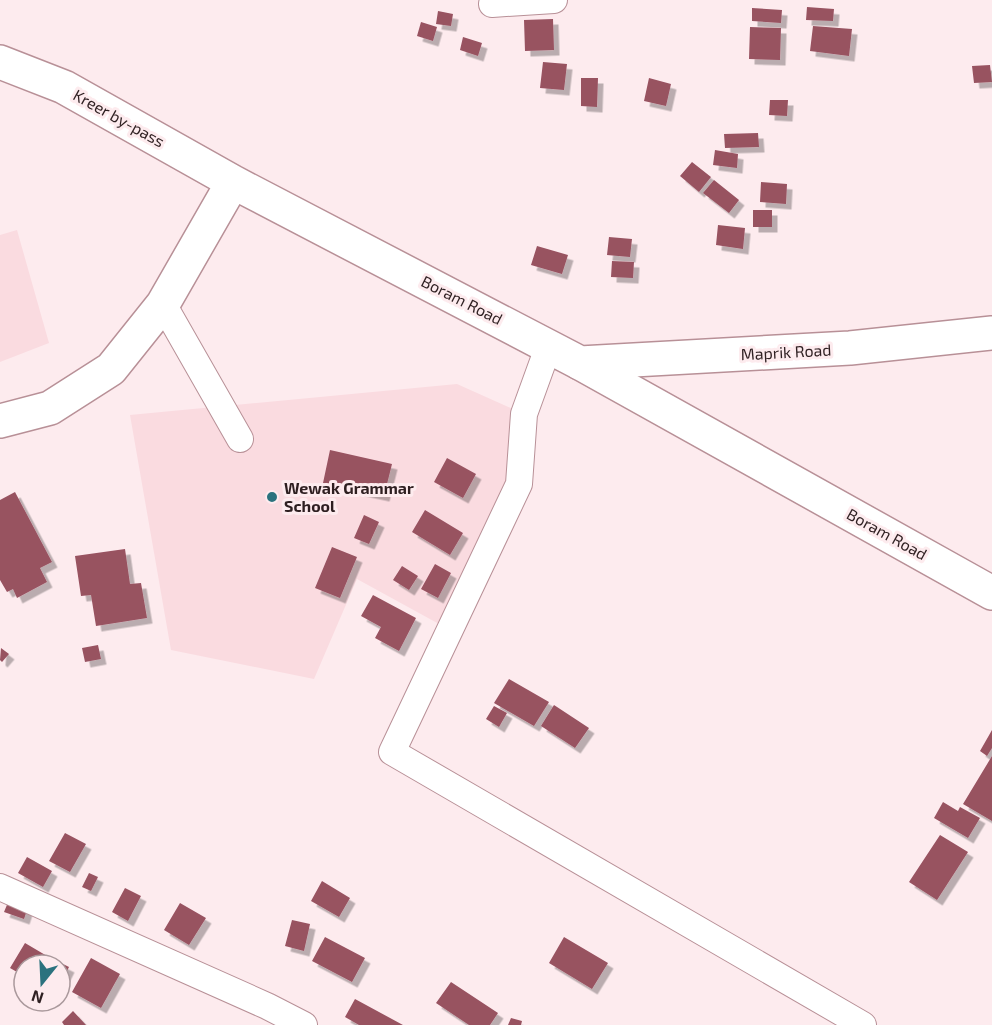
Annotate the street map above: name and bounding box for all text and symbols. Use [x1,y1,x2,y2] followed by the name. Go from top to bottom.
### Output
[70,85,168,150] street label: Kreer by-pass
[418,271,506,328] street label: Boram Road
[740,340,832,363] street label: Maprik Road
[284,478,414,515] place label: Wewak Grammar School
[265,490,279,504] marker: Wewak Grammar School
[844,504,931,563] street label: Boram Road
[12,953,72,1013] north arrow
[29,987,46,1009] text: N

